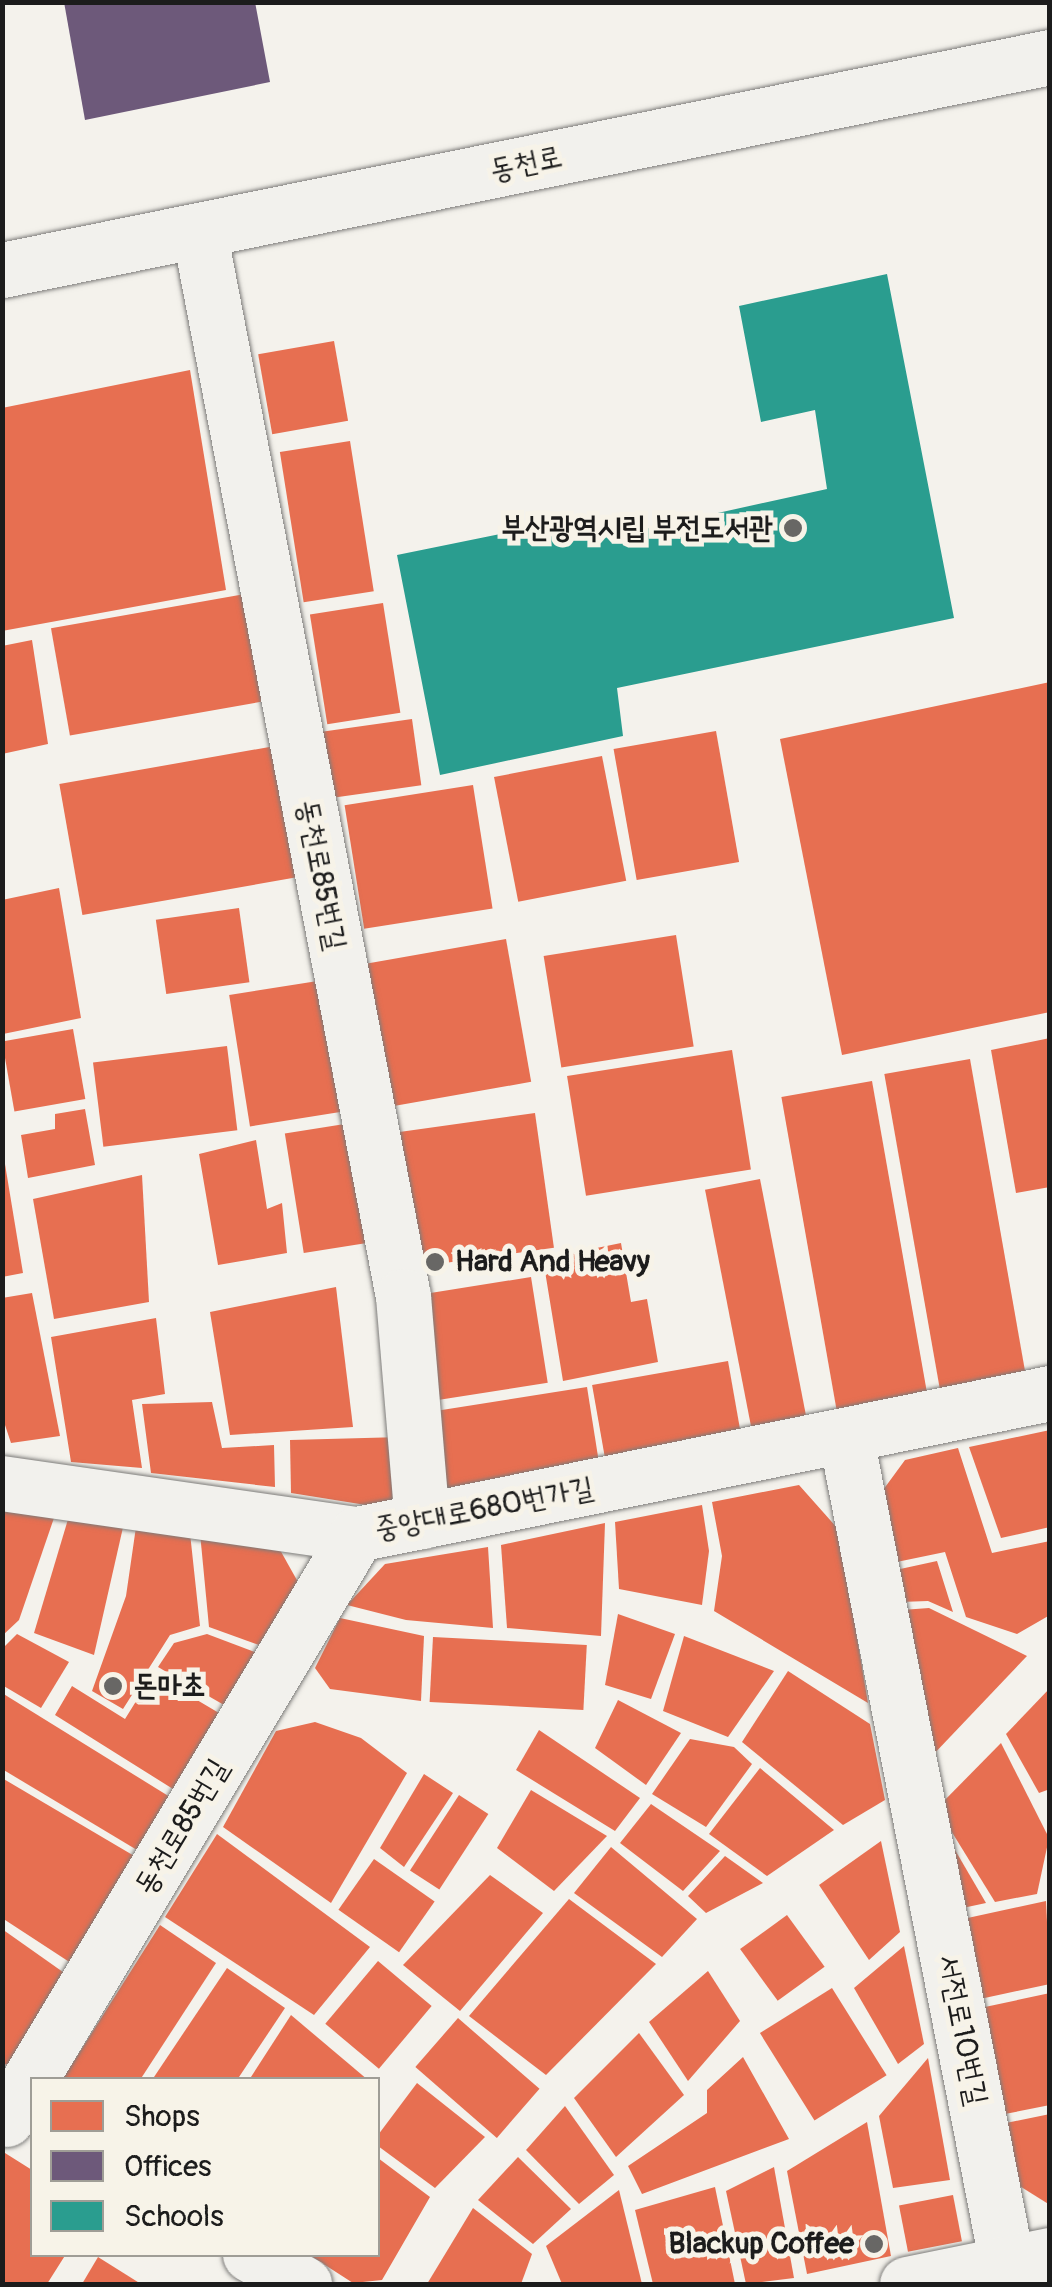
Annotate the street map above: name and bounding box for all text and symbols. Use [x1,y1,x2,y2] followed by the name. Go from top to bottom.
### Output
[487,139,565,189] street label: 동천로
[501,510,773,546] place label: 부산광역시립 부전도서관
[782,517,804,539] marker: 부산광역시립 부전도서관
[289,797,353,953] street label: 동천로85번길
[455,1244,650,1280] place label: Hard And Heavy
[424,1251,446,1273] marker: Hard And Heavy
[372,1470,596,1548] street label: 중앙대로680번가길
[133,1668,205,1704] place label: 돈마초
[102,1675,124,1697] marker: 돈마초
[127,1753,237,1901] street label: 동천로85번길
[930,1952,994,2108] street label: 서전로10번길
[30,2077,380,2257] legend
[124,2098,200,2135] text: Shops
[124,2148,211,2185] text: Offices
[124,2198,224,2235] text: Schools
[669,2226,854,2262] place label: Blackup Coffee
[863,2233,885,2255] marker: Blackup Coffee

